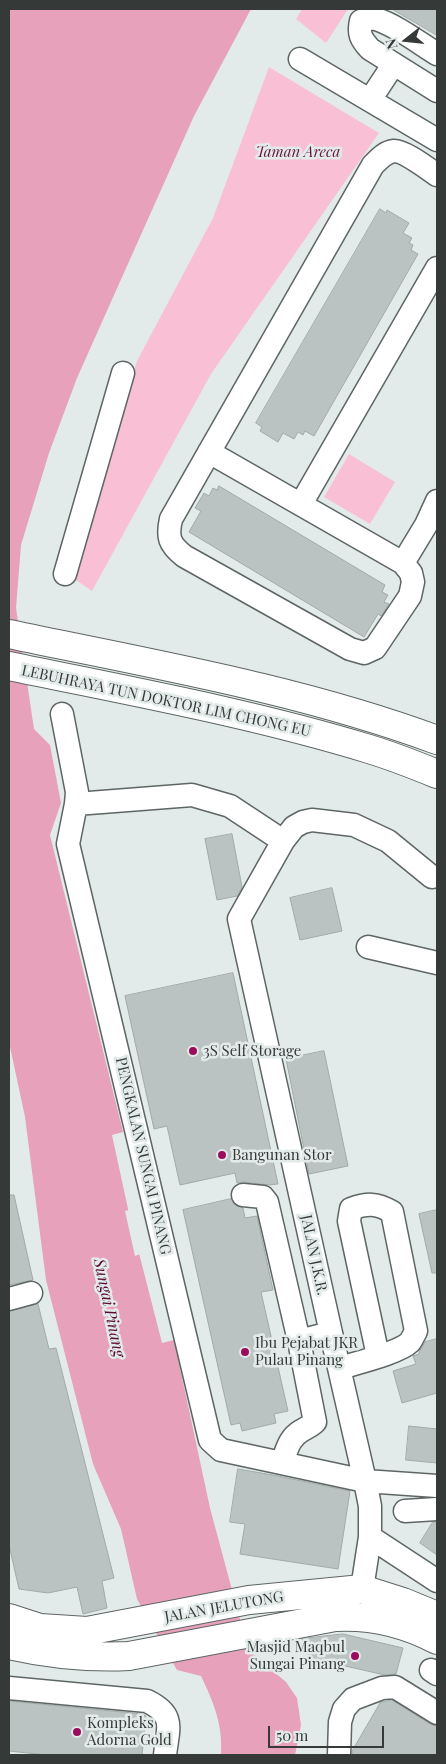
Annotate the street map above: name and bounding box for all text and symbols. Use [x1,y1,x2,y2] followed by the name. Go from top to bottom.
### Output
[381,15,431,65] north arrow
[381,37,402,52] text: N
[256,143,340,161] park label: Taman Areca
[20,662,312,740] street label: LEBUHRAYA TUN DOKTOR LIM CHONG EU
[203,1042,301,1060] place label: 3S Self Storage
[187,1045,199,1057] marker: 3S Self Storage
[112,1056,174,1256] street label: PENGKALAN SUNGAI PINANG
[232,1146,332,1164] place label: Bangunan Stor
[216,1149,228,1161] marker: Bangunan Stor
[297,1213,331,1297] street label: JALAN J.K.R.
[89,1257,129,1359] water label: Sungai Pinang
[255,1334,358,1369] place label: Ibu Pejabat JKR Pulau Pinang
[239,1346,251,1358] marker: Ibu Pejabat JKR Pulau Pinang
[163,1588,285,1626] street label: JALAN JELUTONG
[247,1638,345,1673] place label: Masjid Maqbul Sungai Pinang
[349,1650,361,1662] marker: Masjid Maqbul Sungai Pinang
[87,1714,172,1749] place label: Kompleks Adorna Gold
[271,1716,387,1748] scale bar
[276,1725,308,1745] text: 50 m
[71,1726,83,1738] marker: Kompleks Adorna Gold

